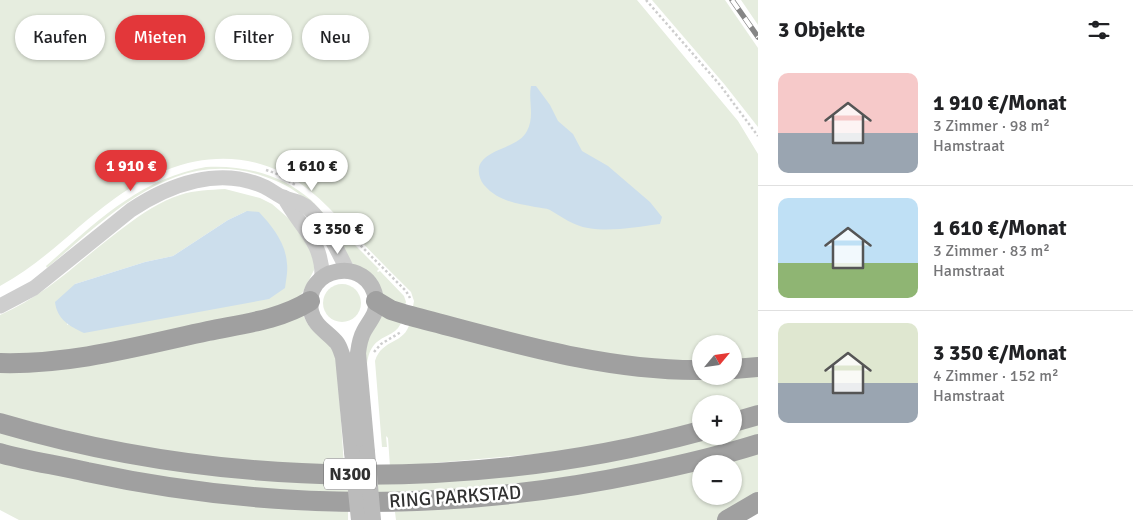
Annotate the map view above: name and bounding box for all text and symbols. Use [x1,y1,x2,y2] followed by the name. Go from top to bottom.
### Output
[15,15,105,60] chip: Kaufen
[115,15,205,60] chip: Mieten
[215,15,292,60] chip: Filter
[302,15,369,60] chip: Neu
[1085,16,1113,44] icon: filters
[778,17,865,43] text: 3 Objekte
[933,90,1067,116] text: 1 910 €/Monat
[818,93,878,153] icon: home
[933,116,1050,136] text: 3 Zimmer · 98 m²
[933,136,1005,156] text: Hamstraat
[85,150,177,192] pin: 1 910 €
[266,150,358,192] pin: 1 610 €
[106,156,156,176] text: 1 910 €
[287,156,337,176] text: 1 610 €
[292,212,384,255] pin: 3 350 €
[933,215,1067,241] text: 1 610 €/Monat
[818,218,878,278] icon: home
[313,219,363,239] text: 3 350 €
[933,241,1050,261] text: 3 Zimmer · 83 m²
[933,261,1005,281] text: Hamstraat
[692,335,742,385] north arrow
[692,335,742,505] map controls
[933,340,1067,366] text: 3 350 €/Monat
[818,343,878,403] icon: home
[933,366,1059,386] text: 4 Zimmer · 152 m²
[933,386,1005,406] text: Hamstraat
[692,395,742,445] button: +
[692,455,742,505] button: −
[324,458,376,489] road number: N300
[388,480,522,514] street label: RING PARKSTAD

